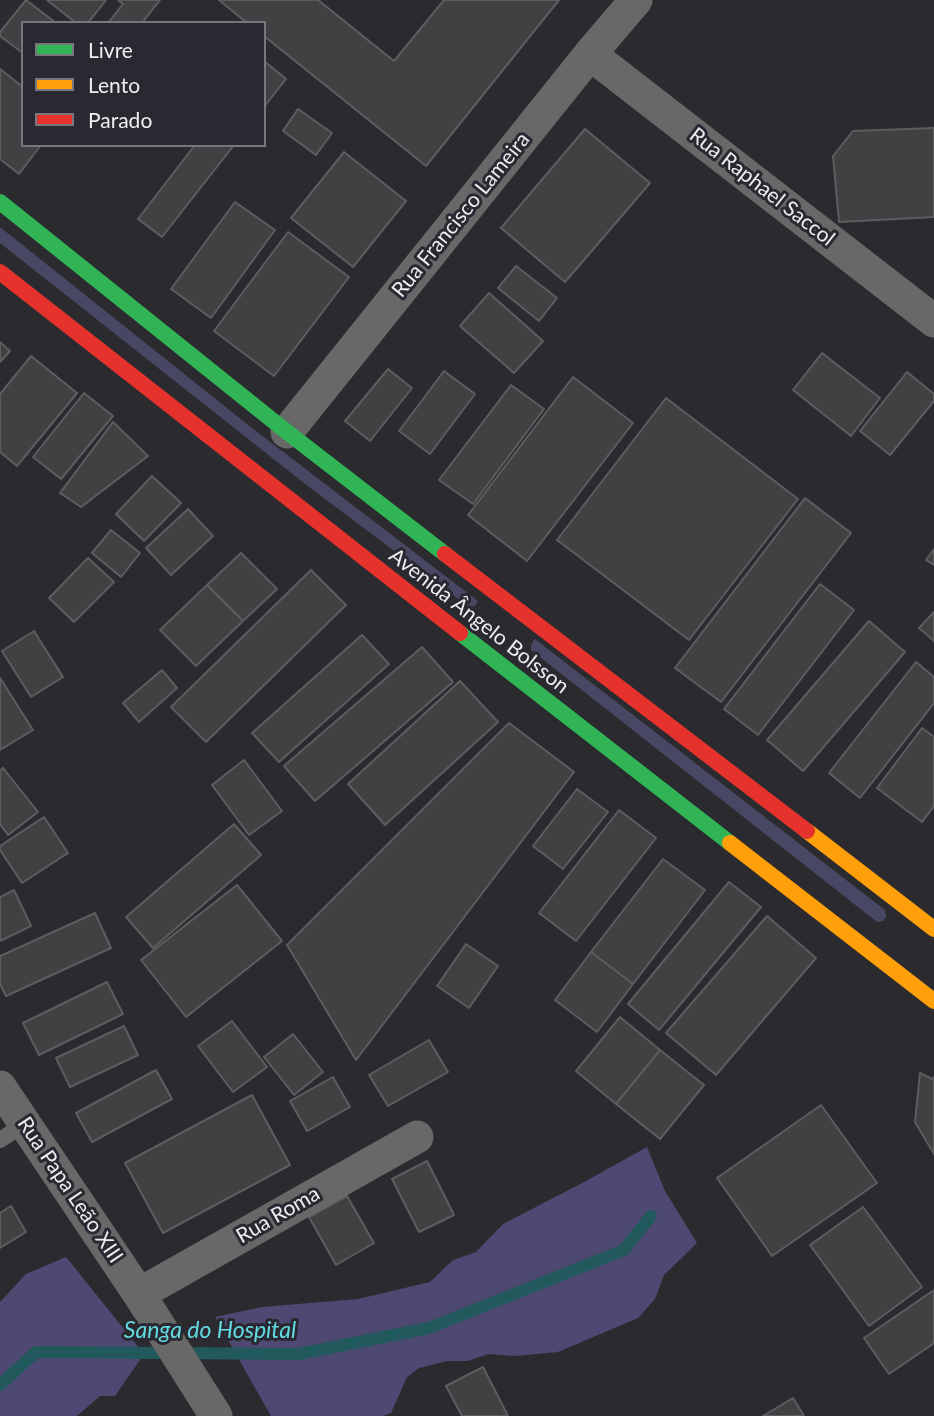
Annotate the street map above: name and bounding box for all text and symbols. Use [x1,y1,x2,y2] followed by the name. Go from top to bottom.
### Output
[21,21,266,147] legend
[88,37,133,62] text: Livre
[88,72,140,97] text: Lento
[88,107,152,132] text: Parado
[684,123,840,251] street label: Rua Raphael Saccol
[387,128,535,302] street label: Rua Francisco Lameira
[384,543,574,699] street label: Avenida Ângelo Bolsson
[12,1112,128,1268] street label: Rua Papa Leão XIII
[232,1181,324,1249] street label: Rua Roma
[124,1317,296,1345] water label: Sanga do Hospital

